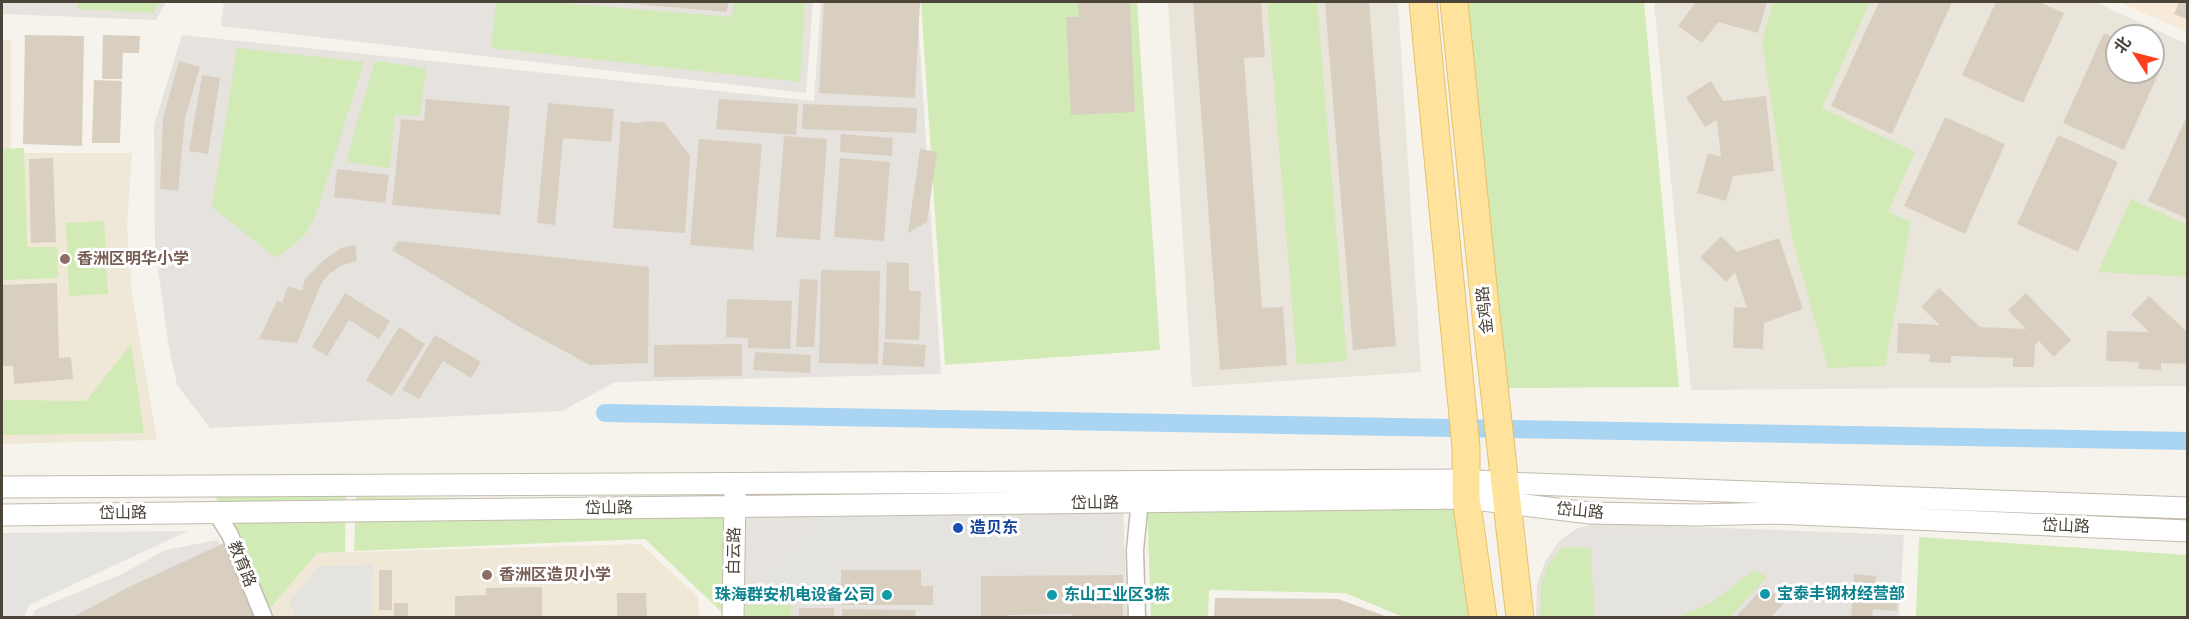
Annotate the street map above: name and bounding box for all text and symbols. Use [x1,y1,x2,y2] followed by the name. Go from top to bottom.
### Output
[2105,24,2165,84] north arrow
[2109,32,2135,57] text: 北
[77,249,189,269] place label: 香洲区明华小学
[58,252,72,266] marker: 香洲区明华小学
[1473,285,1497,335] street label: 金鸡路
[1071,493,1119,513] street label: 岱山路
[585,498,633,518] street label: 岱山路
[1555,499,1605,523] street label: 岱山路
[99,503,147,523] street label: 岱山路
[2042,516,2090,536] street label: 岱山路
[970,518,1018,538] place label: 造贝东
[951,521,965,535] marker: 造贝东
[724,527,744,575] street label: 白云路
[224,538,260,590] street label: 教育路
[499,565,611,585] place label: 香洲区造贝小学
[480,568,494,582] marker: 香洲区造贝小学
[1777,584,1905,604] place label: 宝泰丰钢材经营部
[715,585,875,605] place label: 珠海群安机电设备公司
[1064,585,1170,605] place label: 东山工业区3栋
[1758,587,1772,601] marker: 宝泰丰钢材经营部
[880,588,894,602] marker: 珠海群安机电设备公司
[1045,588,1059,602] marker: 东山工业区3栋

